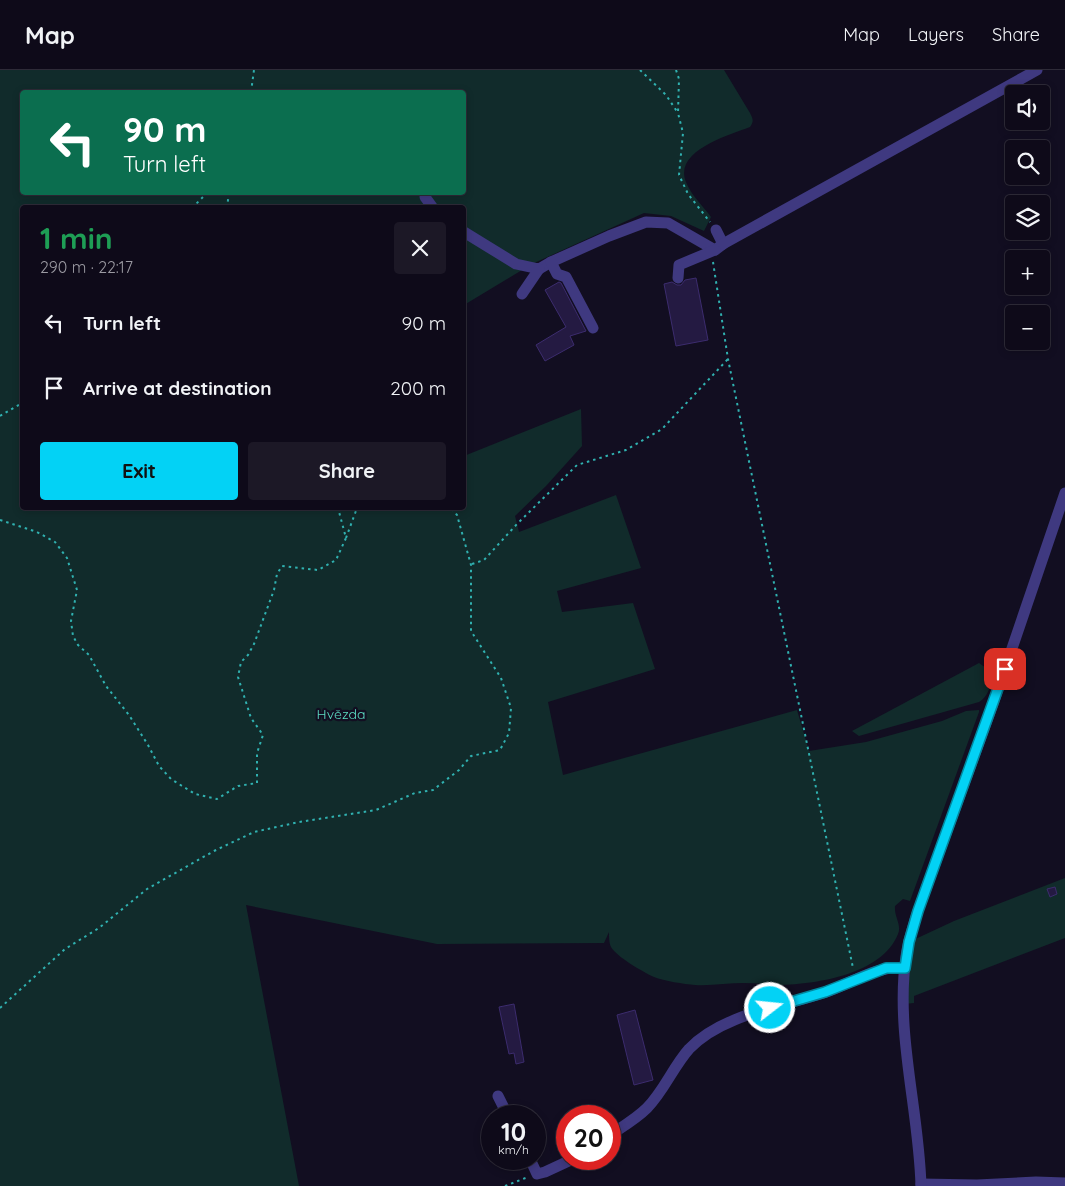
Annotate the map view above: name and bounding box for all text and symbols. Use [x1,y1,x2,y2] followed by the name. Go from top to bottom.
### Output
[25,20,75,50] text: Map
[843,23,880,46] text: Map
[908,23,964,46] text: Layers
[992,23,1040,46] text: Share
[1005,85,1050,350] map controls
[1005,85,1050,130] button: sound
[123,107,206,151] text: 90 m
[40,110,105,175] icon: left
[1005,140,1050,185] button: search
[123,150,206,178] text: Turn left
[1005,195,1050,240] button: layers
[40,219,113,257] text: 1 min
[394,222,446,274] button: close
[1005,250,1050,295] button: +
[40,257,133,277] text: 290 m · 22:17
[1005,305,1050,350] button: −
[40,309,68,337] icon: left
[83,311,161,335] text: Turn left
[402,311,446,335] text: 90 m
[40,374,68,402] icon: arrive
[83,376,272,400] text: Arrive at destination
[390,376,446,400] text: 200 m
[40,442,238,500] button: Exit
[248,442,446,500] button: Share
[984,648,1026,690] pin
[991,655,1019,683] icon: arrive
[317,705,365,723] park label: Hvězda
[743,981,795,1033] position arrow
[556,1105,621,1170] speed limit sign: 20
[501,1116,526,1147] text: 10
[498,1142,529,1157] text: km/h

